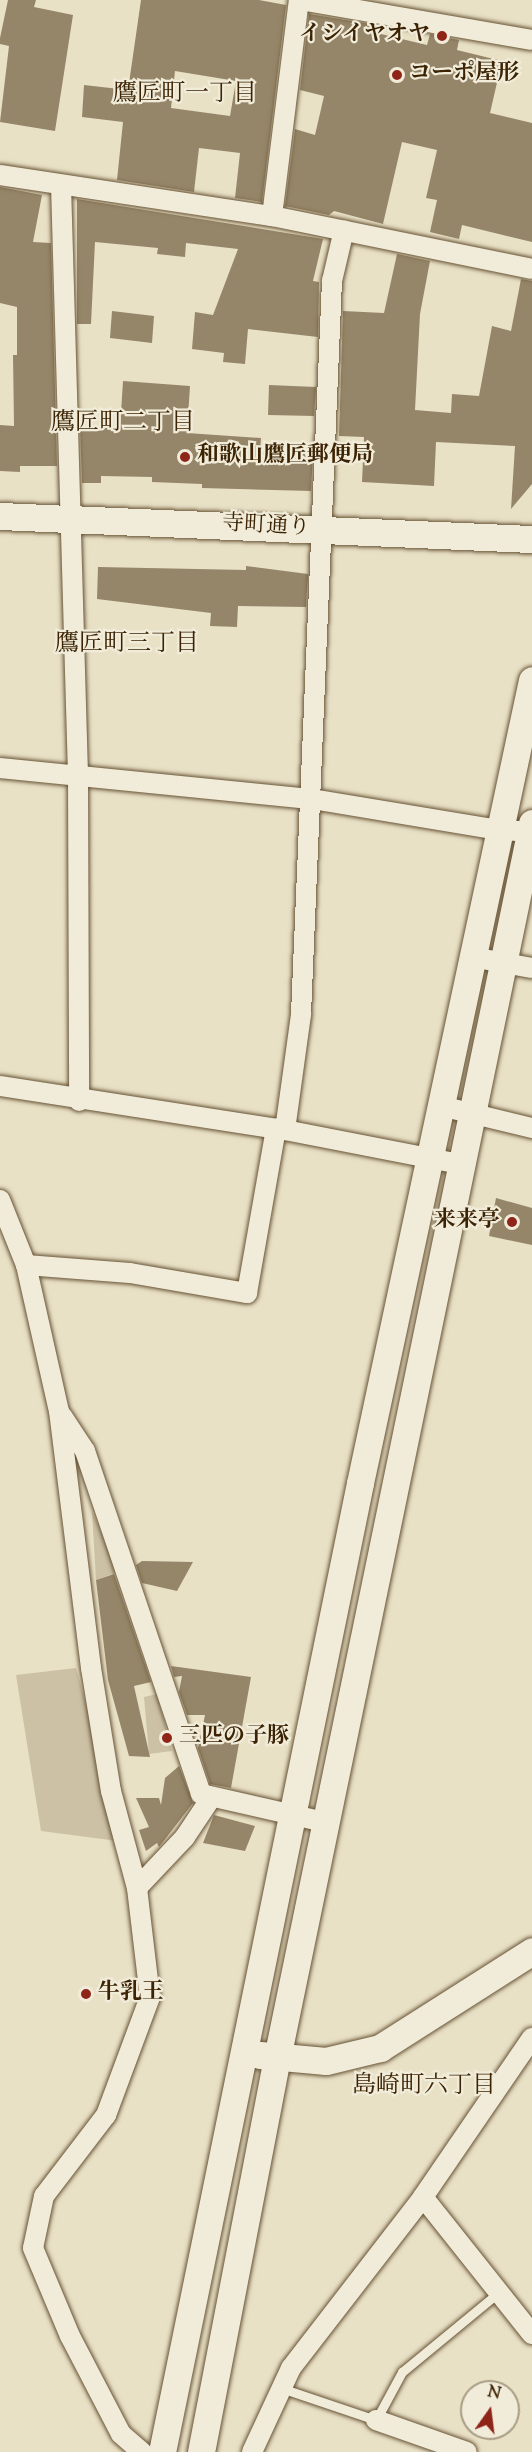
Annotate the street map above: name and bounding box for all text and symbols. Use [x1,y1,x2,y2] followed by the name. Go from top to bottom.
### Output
[298,23,430,49] place label: イシイヤオヤ
[435,29,449,43] marker: イシイヤオヤ
[409,62,519,88] place label: コーポ屋形
[390,68,404,82] marker: コーポ屋形
[113,81,257,109] district label: 鷹匠町一丁目
[51,410,195,438] district label: 鷹匠町二丁目
[197,444,373,470] place label: 和歌山鷹匠郵便局
[178,450,192,464] marker: 和歌山鷹匠郵便局
[221,512,311,542] street label: 寺町通り
[55,631,199,659] district label: 鷹匠町三丁目
[434,1209,500,1235] place label: 来来亭
[505,1215,519,1229] marker: 来来亭
[179,1725,289,1751] place label: 三匹の子豚
[160,1731,174,1745] marker: 三匹の子豚
[98,1981,164,2007] place label: 牛乳王
[79,1987,93,2001] marker: 牛乳王
[352,2073,496,2101] district label: 島崎町六丁目
[460,2380,520,2440] north arrow
[485,2381,503,2407] text: N

